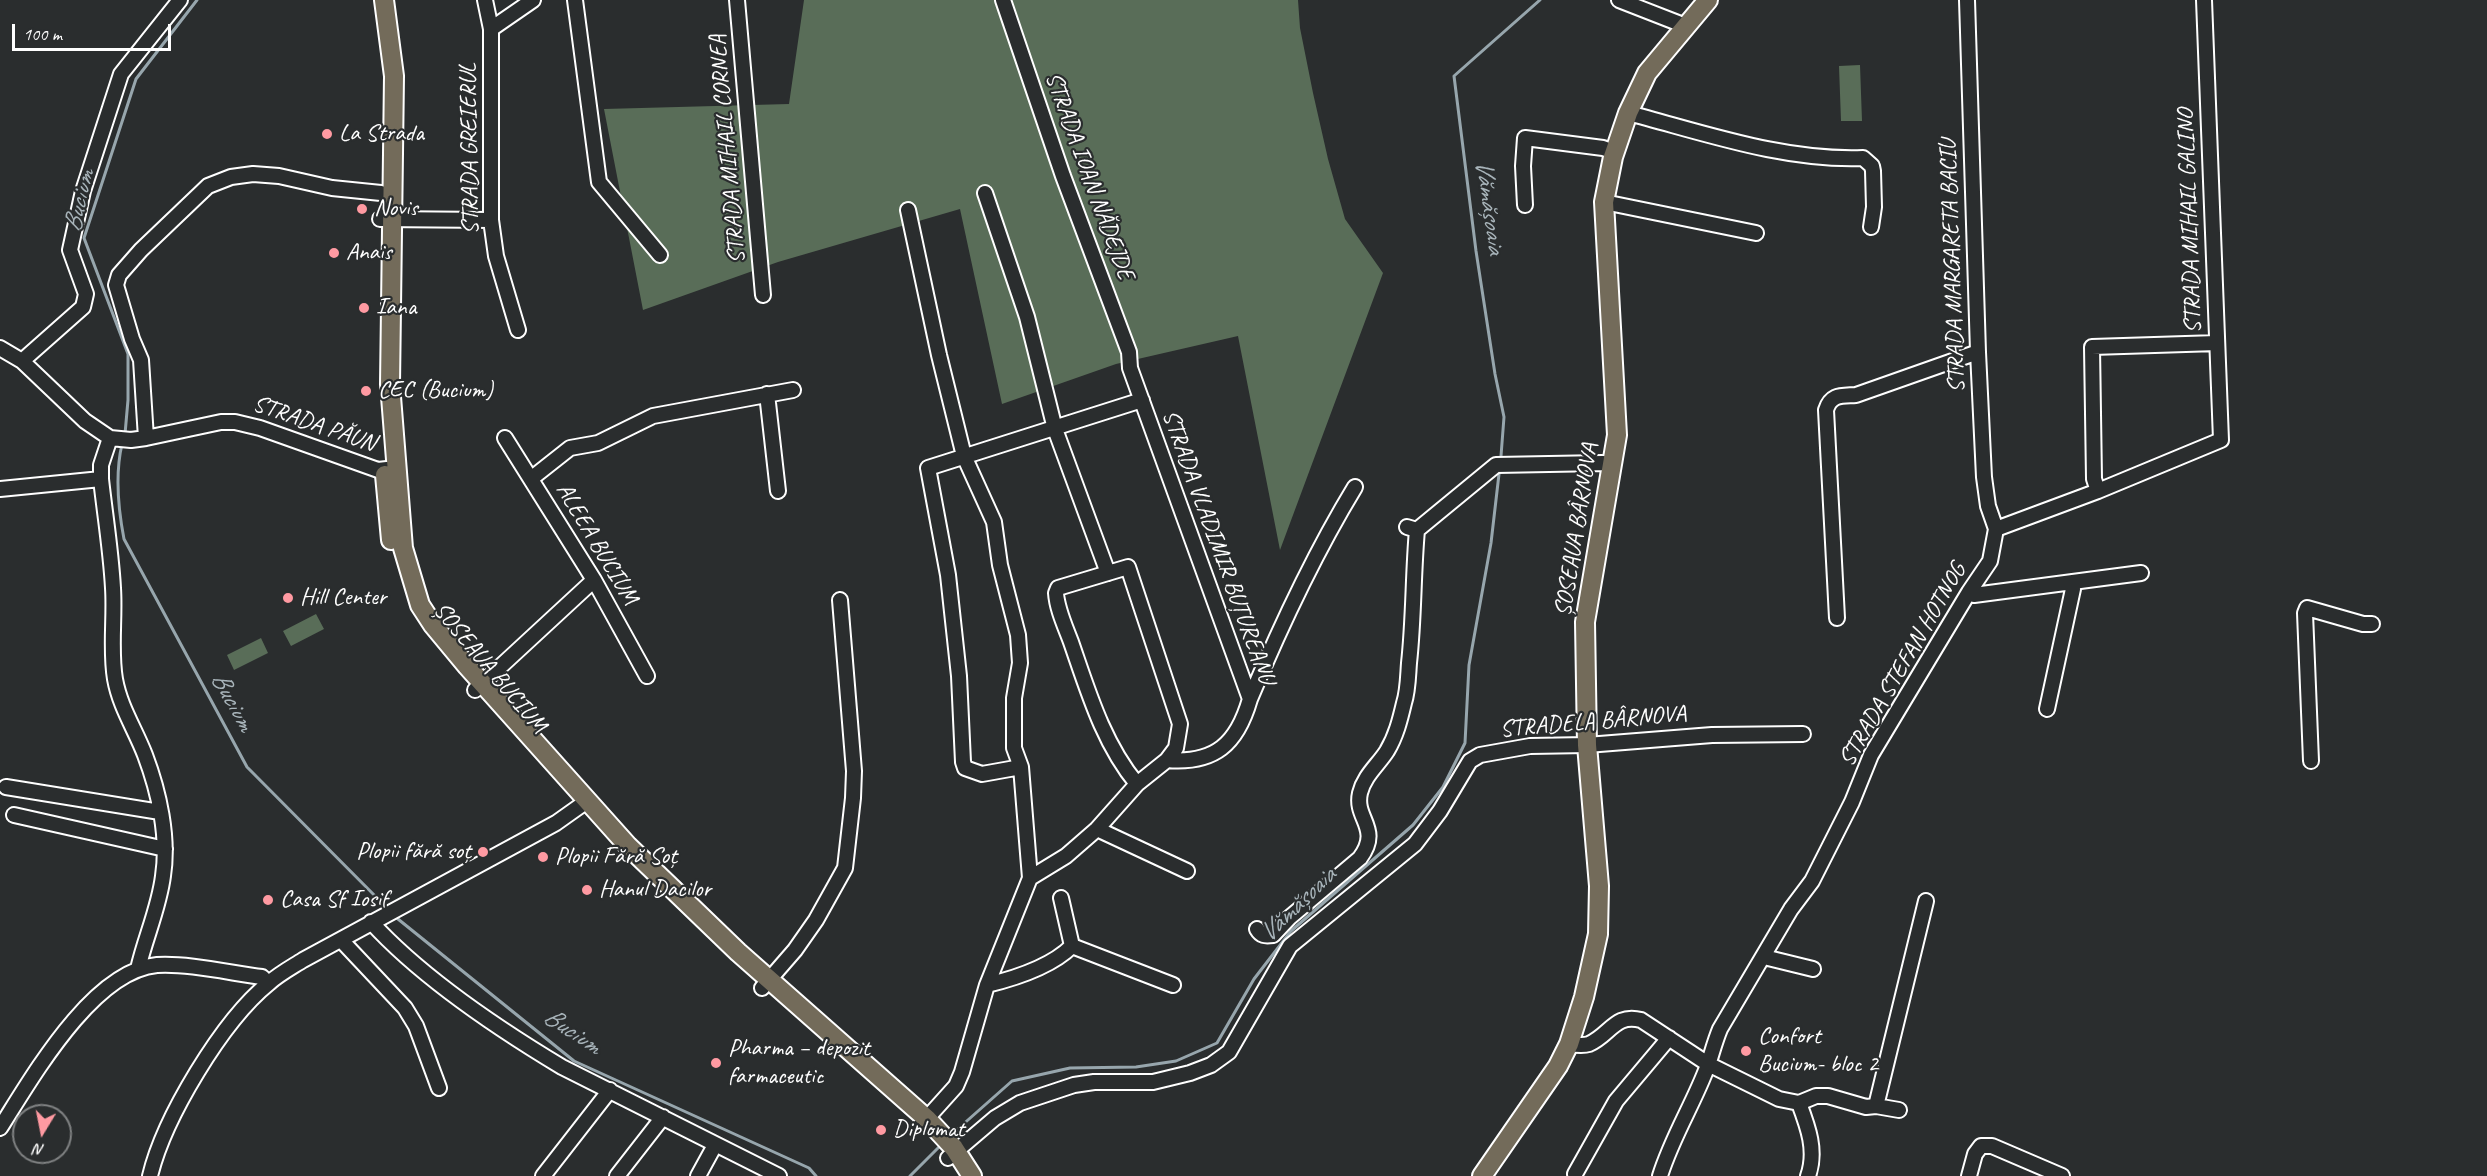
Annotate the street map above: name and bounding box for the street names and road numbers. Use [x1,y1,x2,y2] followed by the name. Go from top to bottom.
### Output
[704,33,752,265] street label: STRADA MIHAIL CORNEA
[454,63,486,235] street label: STRADA GREIERUL
[1038,68,1140,284] street label: STRADA IOAN NĂDEJDE
[2172,108,2208,334] street label: STRADA MIHAIL GALINO
[1934,139,1972,393] street label: STRADA MARGARETA BACIU
[249,390,379,458] street label: STRADA PĂUN
[1155,406,1281,688] street label: STRADA VLADIMIR BUȚUREANU
[1549,441,1605,619] street label: ȘOSEAUA BÂRNOVA
[549,478,645,610] street label: ALEEA BUCIUM
[1833,558,1973,772] street label: STRADA STEFAN HOTNOG
[427,597,553,739] street label: ȘOSEAUA BUCIUM
[1499,700,1687,744] street label: STRADELA BÂRNOVA

